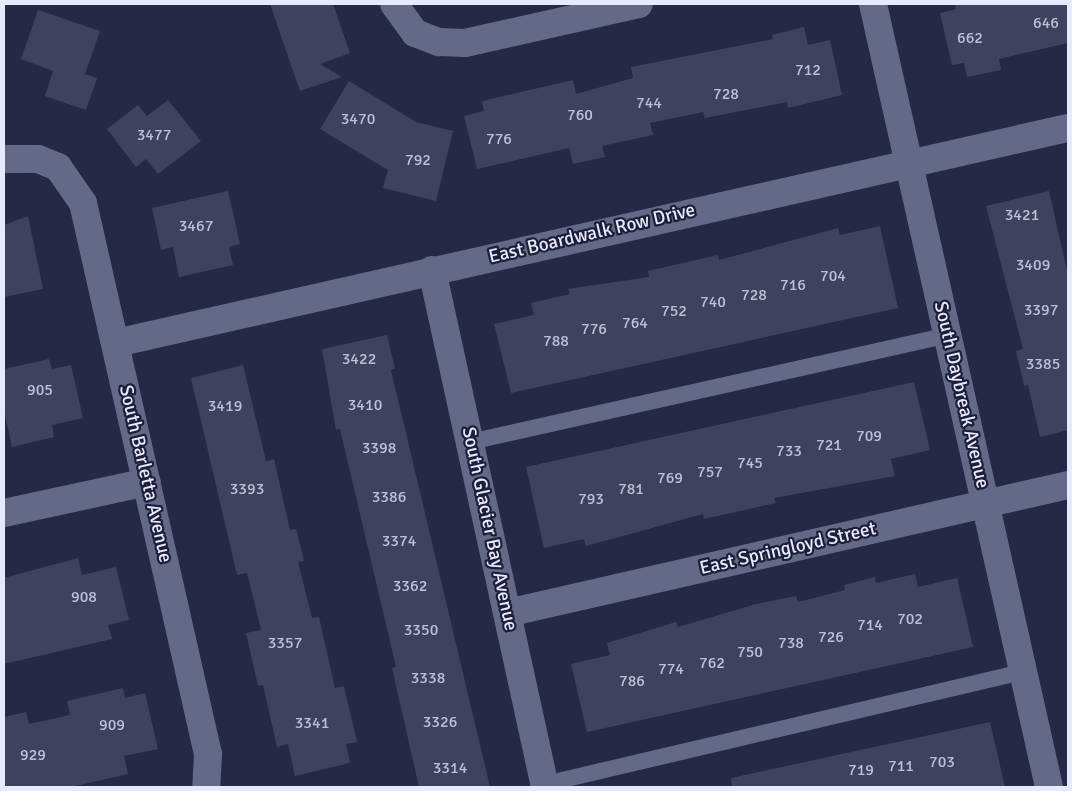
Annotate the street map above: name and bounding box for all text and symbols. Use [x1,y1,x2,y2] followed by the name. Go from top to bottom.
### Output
[1033,13,1059,33] house number: 646
[957,28,983,48] house number: 662
[795,60,821,80] house number: 712
[713,84,739,104] house number: 728
[636,93,662,113] house number: 744
[567,105,593,125] house number: 760
[341,109,375,129] house number: 3470
[137,125,171,145] house number: 3477
[486,129,512,149] house number: 776
[405,150,431,170] house number: 792
[487,199,697,269] street label: East Boardwalk Row Drive
[1005,205,1039,225] house number: 3421
[179,216,213,236] house number: 3467
[1016,255,1050,275] house number: 3409
[820,266,846,286] house number: 704
[780,275,806,295] house number: 716
[741,285,767,305] house number: 728
[700,292,726,312] house number: 740
[928,299,994,491] street label: South Daybreak Avenue
[1024,300,1058,320] house number: 3397
[661,301,687,321] house number: 752
[622,313,648,333] house number: 764
[581,319,607,339] house number: 776
[543,331,569,351] house number: 788
[342,349,376,369] house number: 3422
[1026,354,1060,374] house number: 3385
[27,380,53,400] house number: 905
[113,383,177,565] street label: South Barletta Avenue
[348,395,382,415] house number: 3410
[208,396,242,416] house number: 3419
[456,425,522,633] street label: South Glacier Bay Avenue
[856,426,882,446] house number: 709
[816,435,842,455] house number: 721
[362,438,396,458] house number: 3398
[776,441,802,461] house number: 733
[737,453,763,473] house number: 745
[697,462,723,482] house number: 757
[657,468,683,488] house number: 769
[230,479,264,499] house number: 3393
[618,479,644,499] house number: 781
[372,487,406,507] house number: 3386
[578,489,604,509] house number: 793
[698,518,878,580] street label: East Springloyd Street
[382,531,416,551] house number: 3374
[393,576,427,596] house number: 3362
[71,587,97,607] house number: 908
[897,609,923,629] house number: 702
[857,615,883,635] house number: 714
[404,620,438,640] house number: 3350
[818,627,844,647] house number: 726
[268,633,302,653] house number: 3357
[778,633,804,653] house number: 738
[737,642,763,662] house number: 750
[699,653,725,673] house number: 762
[658,659,684,679] house number: 774
[411,668,445,688] house number: 3338
[619,671,645,691] house number: 786
[423,712,457,732] house number: 3326
[295,713,329,733] house number: 3341
[99,715,125,735] house number: 909
[20,745,46,765] house number: 929
[929,752,955,772] house number: 703
[888,756,914,776] house number: 711
[433,758,467,778] house number: 3314
[848,760,874,780] house number: 719

